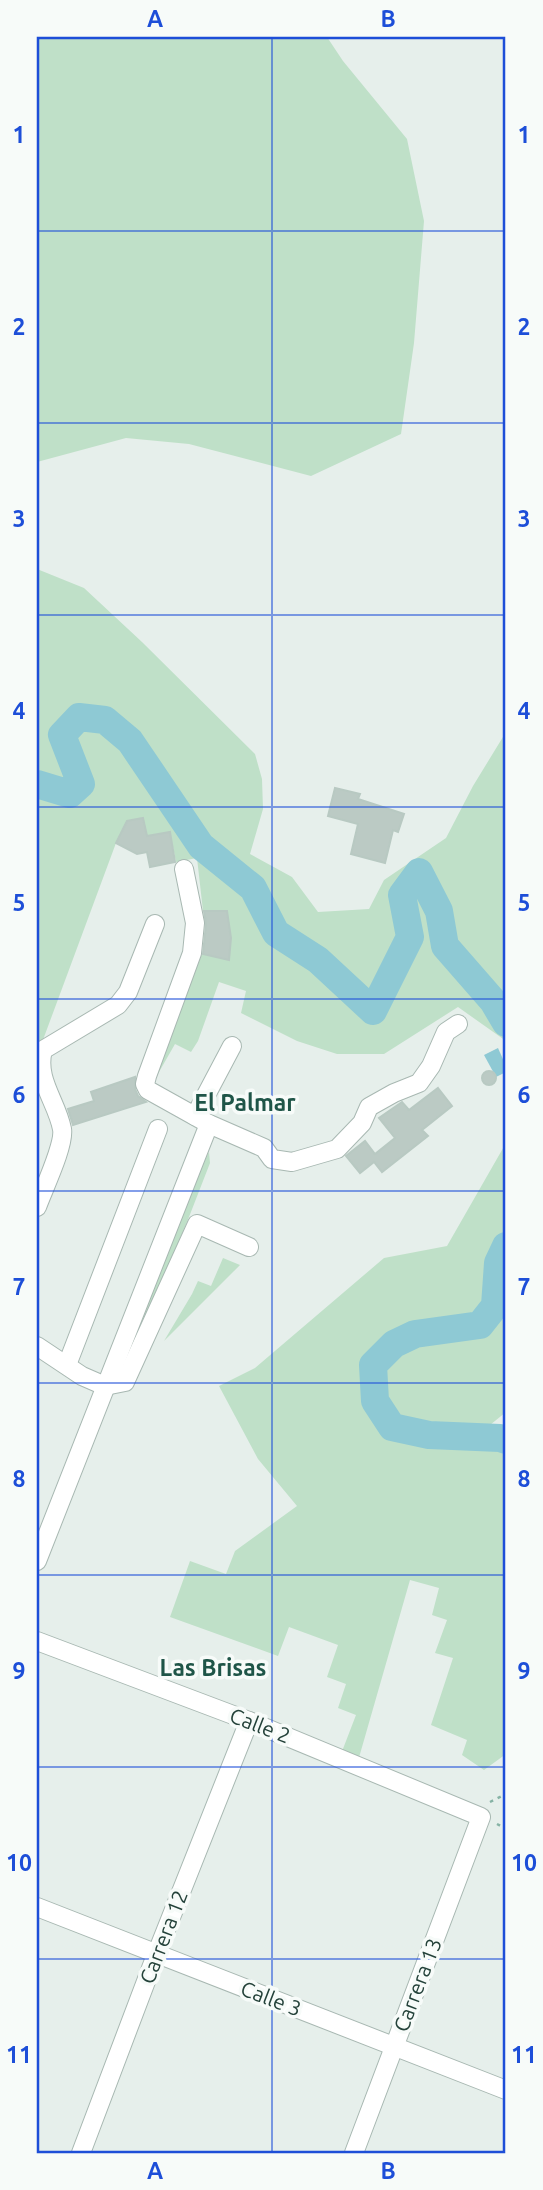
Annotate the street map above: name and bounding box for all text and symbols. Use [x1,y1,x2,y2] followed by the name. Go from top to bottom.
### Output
[147,6,163,31] text: A
[380,6,396,31] text: B
[13,122,25,147] text: 1
[518,122,530,147] text: 1
[13,314,25,339] text: 2
[518,314,530,339] text: 2
[13,506,25,531] text: 3
[518,506,530,531] text: 3
[13,698,26,723] text: 4
[518,698,531,723] text: 4
[13,890,25,915] text: 5
[518,890,530,915] text: 5
[13,1082,26,1107] text: 6
[518,1082,531,1107] text: 6
[194,1090,296,1115] district label: El Palmar
[13,1274,25,1299] text: 7
[518,1274,530,1299] text: 7
[13,1466,25,1491] text: 8
[518,1466,530,1491] text: 8
[160,1655,266,1680] district label: Las Brisas
[13,1658,25,1683] text: 9
[518,1658,530,1683] text: 9
[227,1703,294,1748] street label: Calle 2
[6,1850,32,1875] text: 10
[511,1850,537,1875] text: 10
[134,1886,192,1987] street label: Carrera 12
[388,1934,446,2035] street label: Carrera 13
[238,1976,305,2021] street label: Calle 3
[6,2042,32,2067] text: 11
[511,2042,537,2067] text: 11
[147,2158,163,2183] text: A
[380,2158,396,2183] text: B

